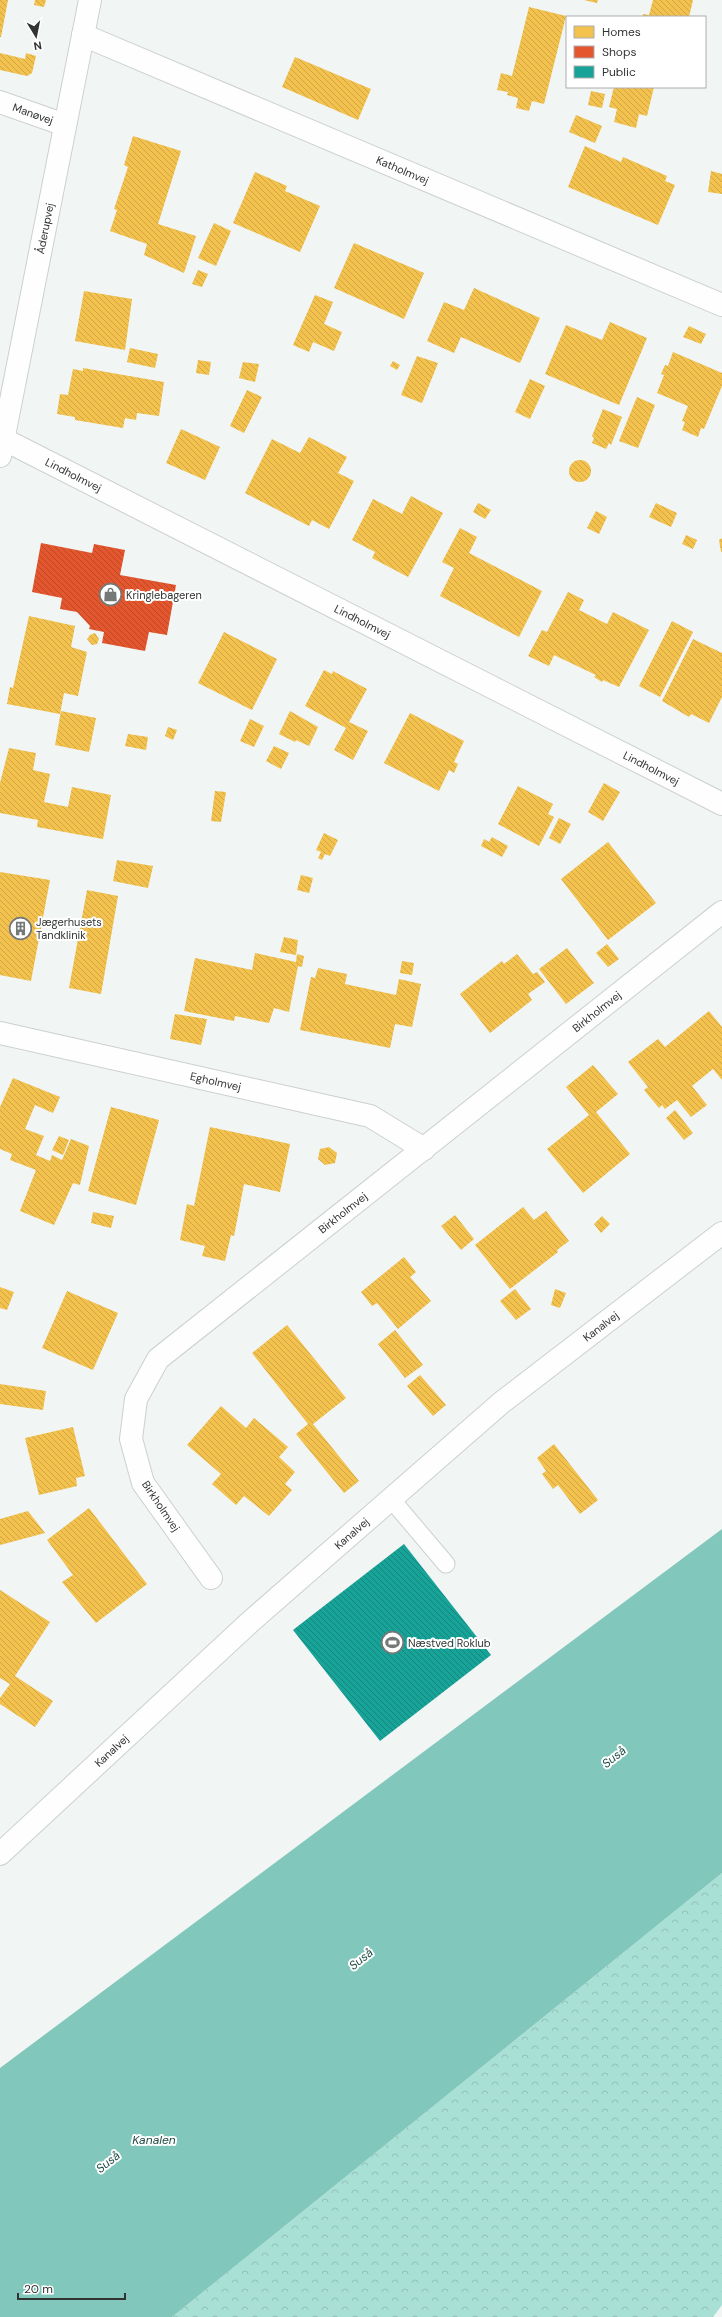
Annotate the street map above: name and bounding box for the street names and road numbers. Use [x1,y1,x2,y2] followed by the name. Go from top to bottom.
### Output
[11,100,55,127] street label: Manøvej
[374,153,431,187] street label: Katholmvej
[33,202,57,255] street label: Åderupvej
[43,455,104,495] street label: Lindholmvej
[332,601,393,642] street label: Lindholmvej
[621,748,682,788] street label: Lindholmvej
[569,988,624,1035] street label: Birkholmvej
[189,1069,242,1094] street label: Egholmvej
[315,1189,370,1236] street label: Birkholmvej
[580,1308,621,1344] street label: Kanalvej
[139,1478,183,1534] street label: Birkholmvej
[331,1514,372,1552] street label: Kanalvej
[91,1731,131,1770] street label: Kanalvej

